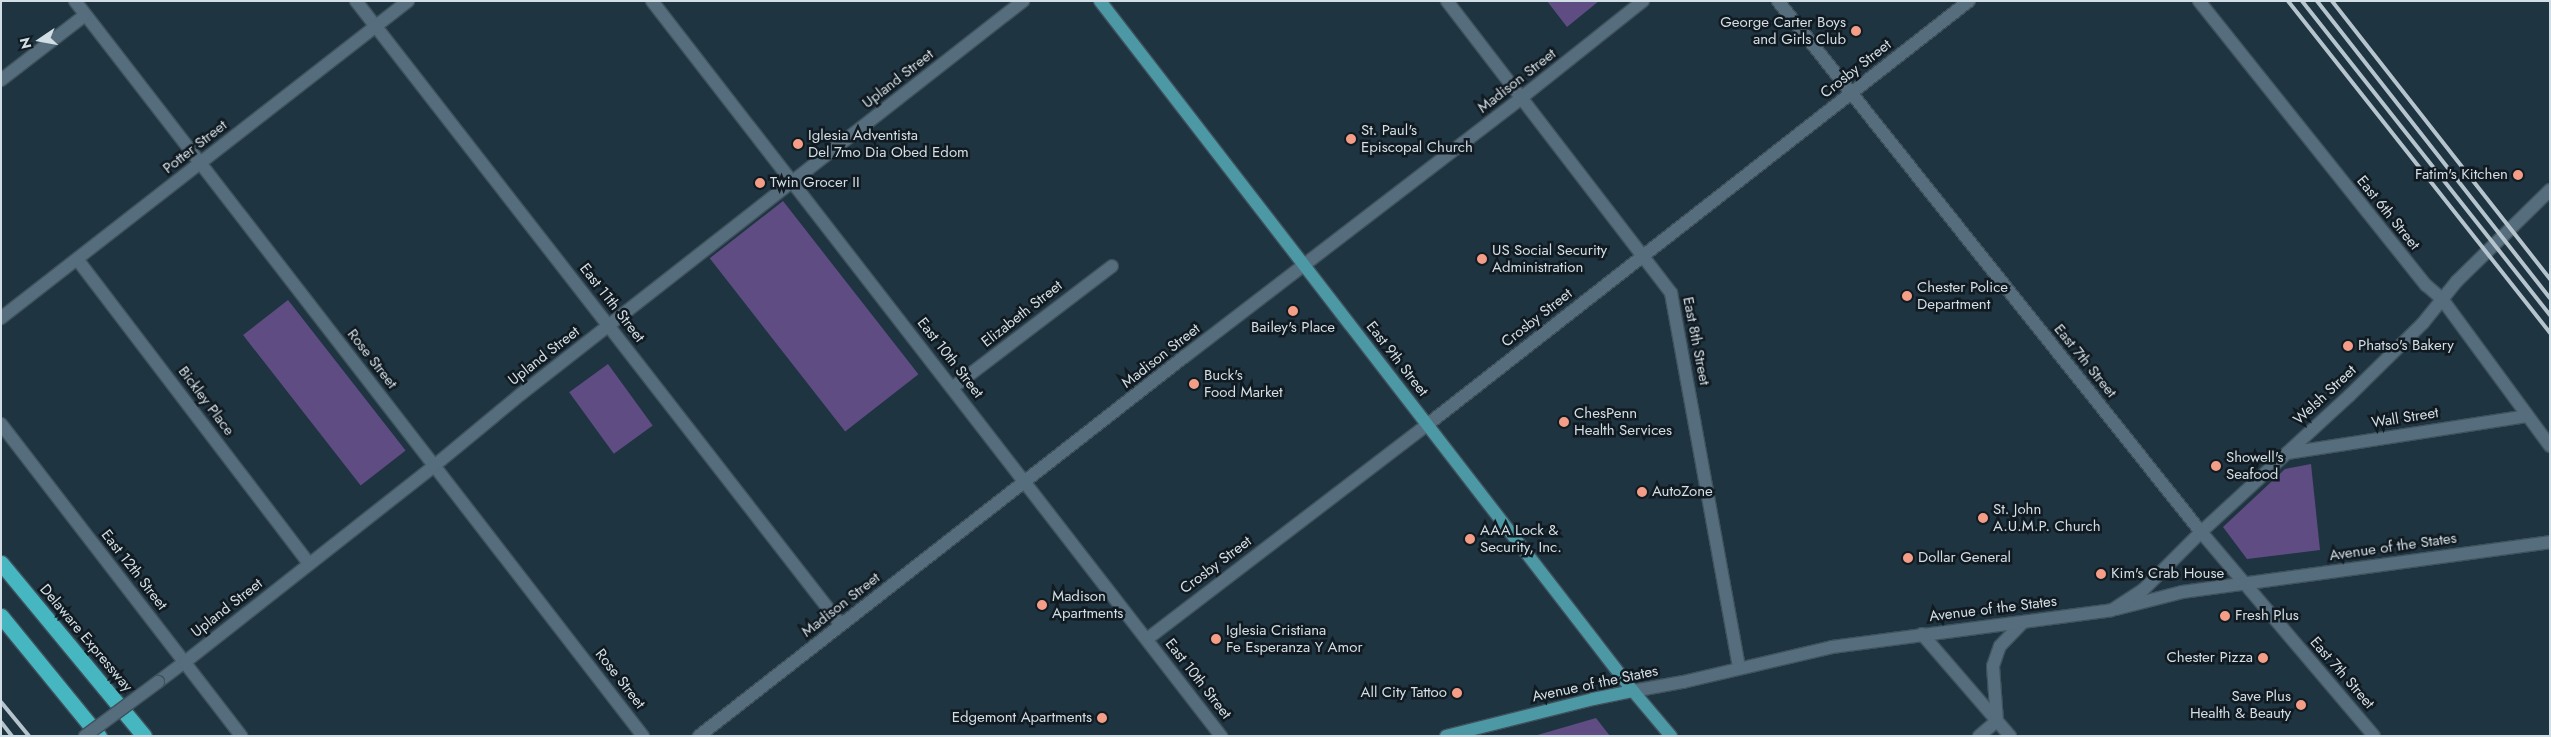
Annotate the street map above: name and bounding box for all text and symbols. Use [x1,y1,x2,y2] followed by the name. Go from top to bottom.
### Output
[1720,13,1846,48] place label: George Carter Boys and Girls Club
[15,15,65,65] north arrow
[1850,25,1862,37] marker: George Carter Boys and Girls Club
[14,36,36,51] text: N
[1817,36,1895,102] street label: Crosby Street
[1474,45,1560,117] street label: Madison Street
[859,46,937,112] street label: Upland Street
[159,116,231,178] street label: Potter Street
[1361,121,1473,156] place label: St. Paul's Episcopal Church
[808,126,969,161] place label: Iglesia Adventista Del 7mo Dia Obed Edom
[1345,133,1357,145] marker: St. Paul's Episcopal Church
[792,138,804,150] marker: Iglesia Adventista Del 7mo Dia Obed Edom
[2415,166,2508,184] place label: Fatim's Kitchen
[2512,169,2524,181] marker: Fatim's Kitchen
[2353,172,2423,254] street label: East 6th Street
[770,174,860,192] place label: Twin Grocer II
[754,177,766,189] marker: Twin Grocer II
[1492,241,1607,276] place label: US Social Security Administration
[1476,253,1488,265] marker: US Social Security Administration
[576,260,648,346] street label: East 11th Street
[978,277,1066,351] street label: Elizabeth Street
[1917,278,2008,313] place label: Chester Police Department
[1498,285,1576,351] street label: Crosby Street
[1901,290,1913,302] marker: Chester Police Department
[1679,295,1713,387] street label: East 8th Street
[1287,305,1299,317] marker: Bailey's Place
[913,314,987,402] street label: East 10th Street
[1362,318,1432,400] street label: East 9th Street
[1251,319,1335,337] place label: Bailey's Place
[1118,320,1204,392] street label: Madison Street
[2050,321,2120,401] street label: East 7th Street
[505,323,583,389] street label: Upland Street
[343,326,401,392] street label: Rose Street
[2358,337,2454,355] place label: Phatso's Bakery
[2342,340,2354,352] marker: Phatso's Bakery
[2290,361,2360,429] street label: Welsh Street
[174,363,238,439] street label: Bickley Place
[1204,366,1283,401] place label: Buck's Food Market
[1188,378,1200,390] marker: Buck's Food Market
[1574,404,1672,439] place label: ChesPenn Health Services
[2370,404,2440,432] street label: Wall Street
[1558,416,1570,428] marker: ChesPenn Health Services
[2226,448,2283,483] place label: Showell's Seafood
[2210,460,2222,472] marker: Showell's Seafood
[1652,483,1713,501] place label: AutoZone
[1636,486,1648,498] marker: AutoZone
[1993,500,2101,535] place label: St. John A.U.M.P. Church
[1977,512,1989,524] marker: St. John A.U.M.P. Church
[1480,521,1562,556] place label: AAA Lock & Security, Inc.
[97,526,171,614] street label: East 12th Street
[2328,529,2458,565] street label: Avenue of the States
[1177,532,1255,598] street label: Crosby Street
[1464,533,1476,545] marker: AAA Lock & Security, Inc.
[1918,549,2011,567] place label: Dollar General
[1902,552,1914,564] marker: Dollar General
[2111,565,2224,583] place label: Kim's Crab House
[2095,568,2107,580] marker: Kim's Crab House
[798,569,884,641] street label: Madison Street
[188,575,266,641] street label: Upland Street
[36,581,136,695] street label: Delaware Expressway
[1052,587,1123,622] place label: Madison Apartments
[1928,592,2058,626] street label: Avenue of the States
[1036,599,1048,611] marker: Madison Apartments
[2235,607,2299,625] place label: Fresh Plus
[2219,610,2231,622] marker: Fresh Plus
[1226,621,1363,656] place label: Iglesia Cristiana Fe Esperanza Y Amor
[1210,633,1222,645] marker: Iglesia Cristiana Fe Esperanza Y Amor
[2306,633,2378,713] street label: East 7th Street
[1161,635,1235,723] street label: East 10th Street
[591,646,649,712] street label: Rose Street
[2167,649,2253,667] place label: Chester Pizza
[2257,652,2269,664] marker: Chester Pizza
[1530,662,1660,706] street label: Avenue of the States
[1361,684,1447,702] place label: All City Tattoo
[1451,687,1463,699] marker: All City Tattoo
[2190,687,2291,722] place label: Save Plus Health & Beauty
[2295,699,2307,711] marker: Save Plus Health & Beauty
[952,709,1092,727] place label: Edgemont Apartments
[1096,712,1108,724] marker: Edgemont Apartments

